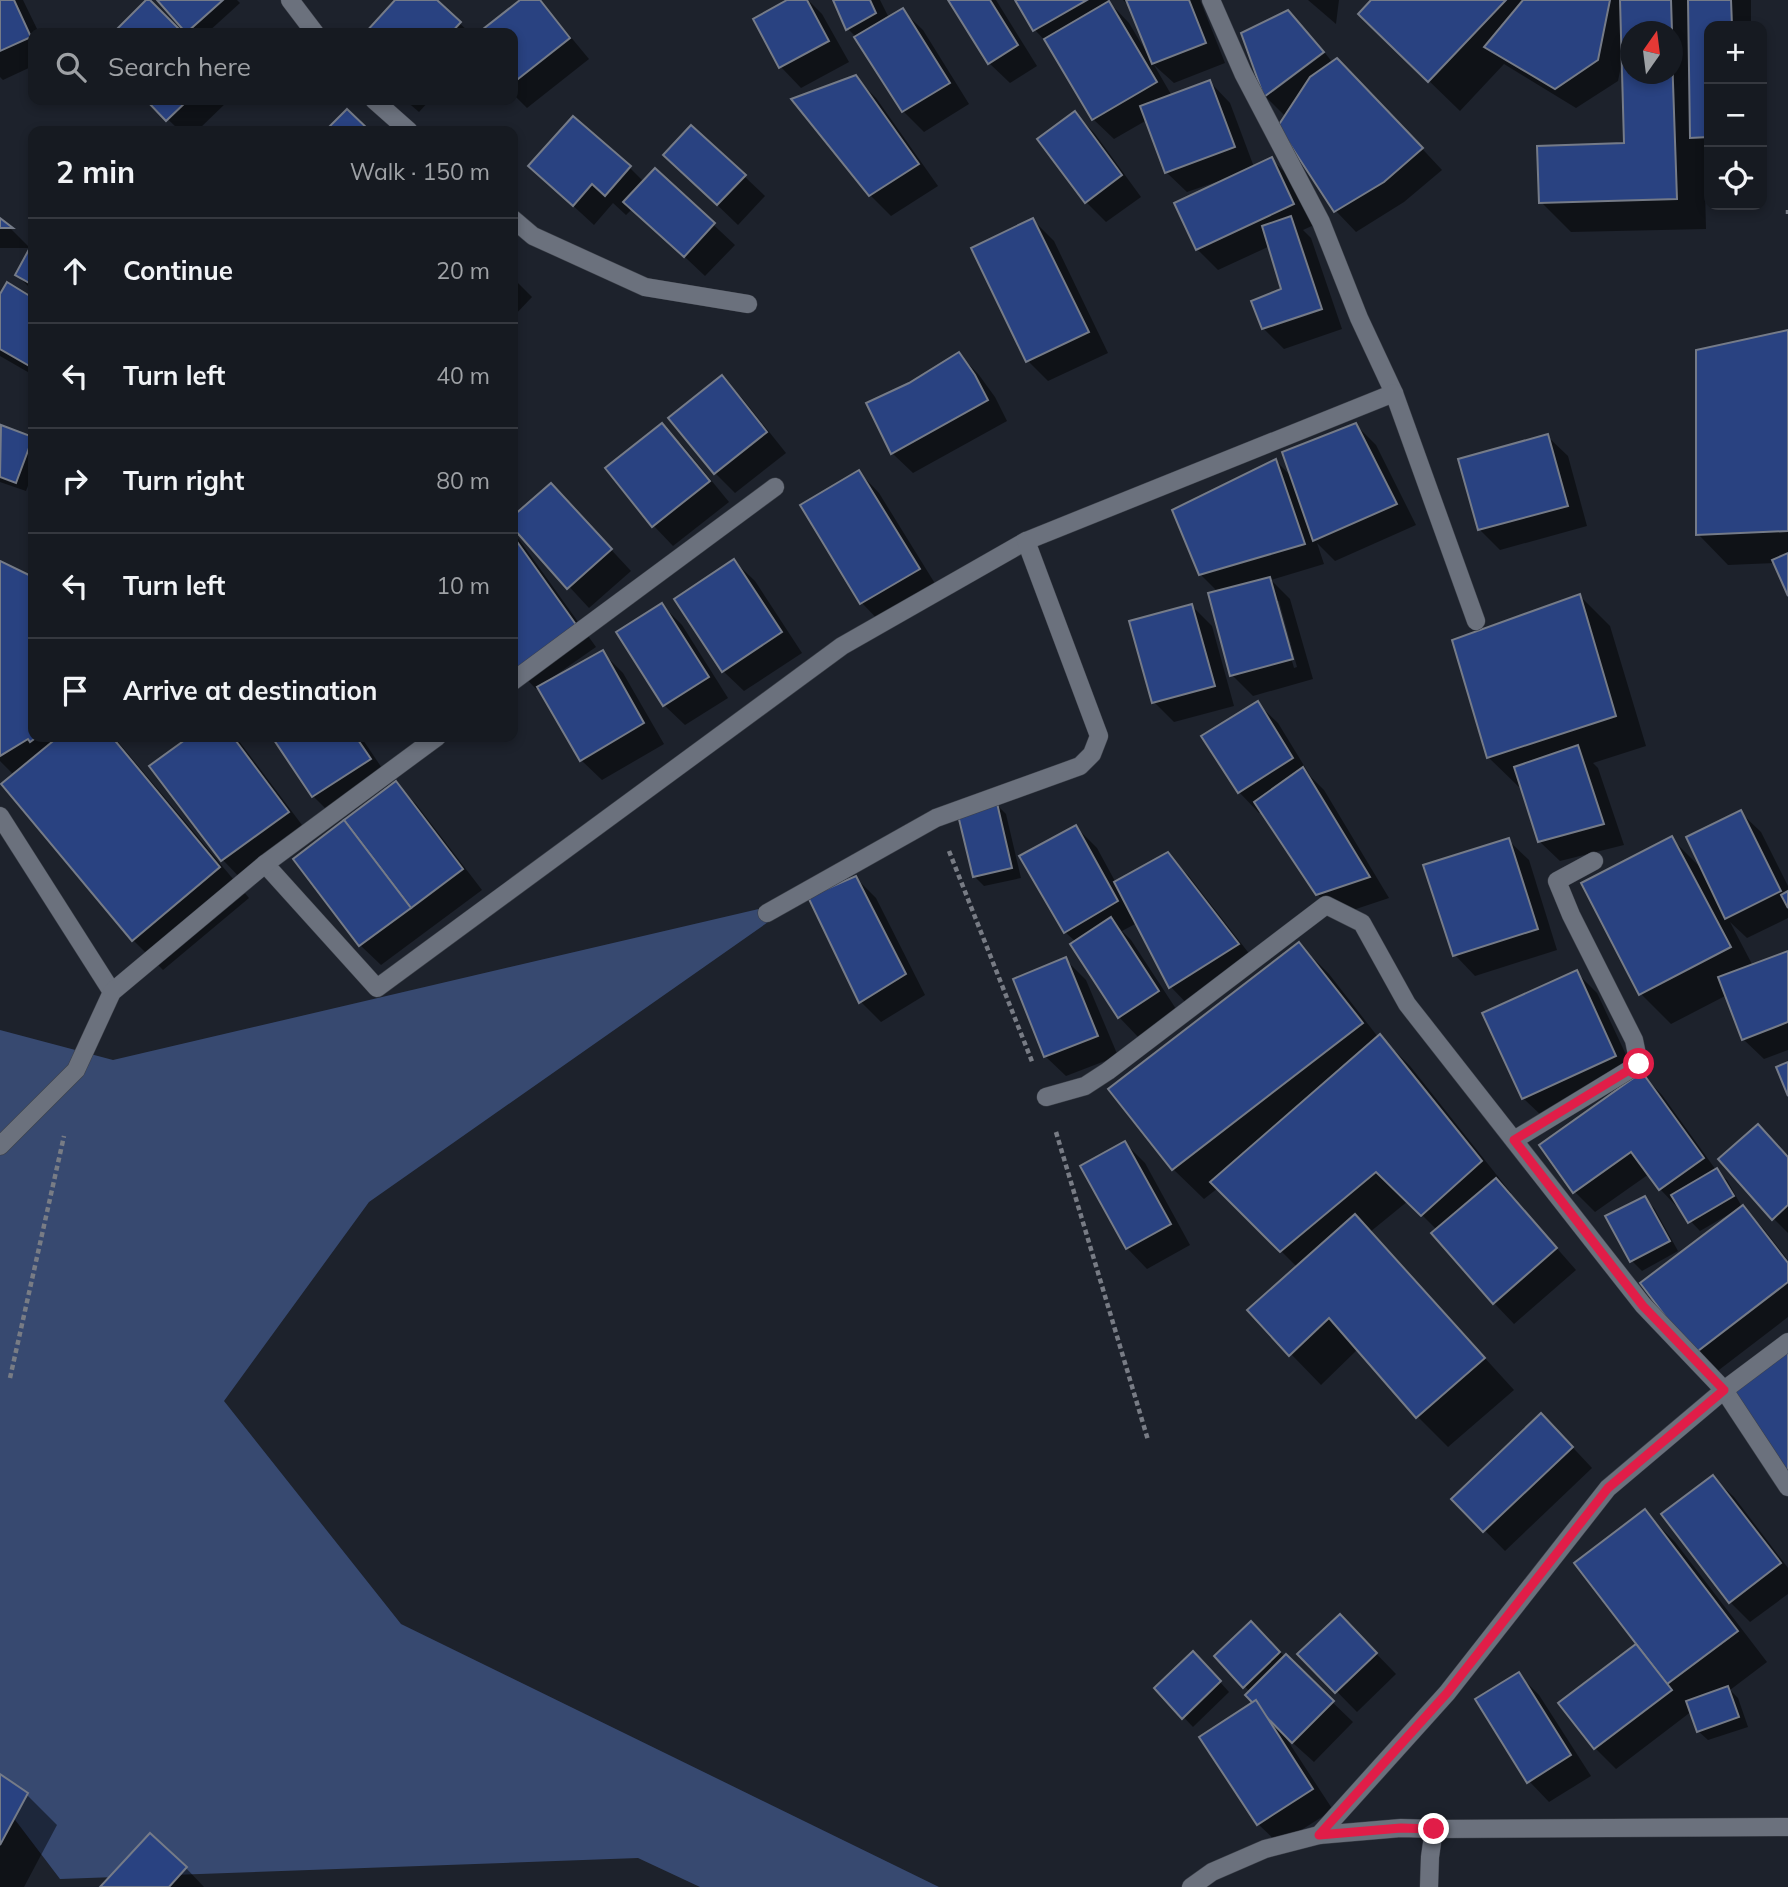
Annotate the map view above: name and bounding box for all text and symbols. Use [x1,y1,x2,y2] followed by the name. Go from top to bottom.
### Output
[1620,21,1683,84] north arrow
[1704,21,1767,210] map controls
[1704,21,1767,84] button: +
[28,28,518,105] search box
[52,48,90,86] icon: search
[108,50,251,83] text: Search here
[1704,84,1767,147] button: −
[1704,147,1767,210] button: locate
[56,153,135,191] text: 2 min
[350,157,490,186] text: Walk · 150 m
[56,252,94,290] icon: ahead
[123,254,233,287] text: Continue
[436,256,490,285] text: 20 m
[56,357,94,395] icon: left
[123,359,225,392] text: Turn left
[436,361,490,390] text: 40 m
[56,462,94,500] icon: right
[123,464,244,497] text: Turn right
[436,466,490,495] text: 80 m
[56,567,94,605] icon: left
[123,569,225,602] text: Turn left
[436,571,490,600] text: 10 m
[56,672,94,710] icon: arrive
[123,674,378,707] text: Arrive at destination
[1623,1048,1654,1079] route start
[1418,1813,1449,1844] route end

